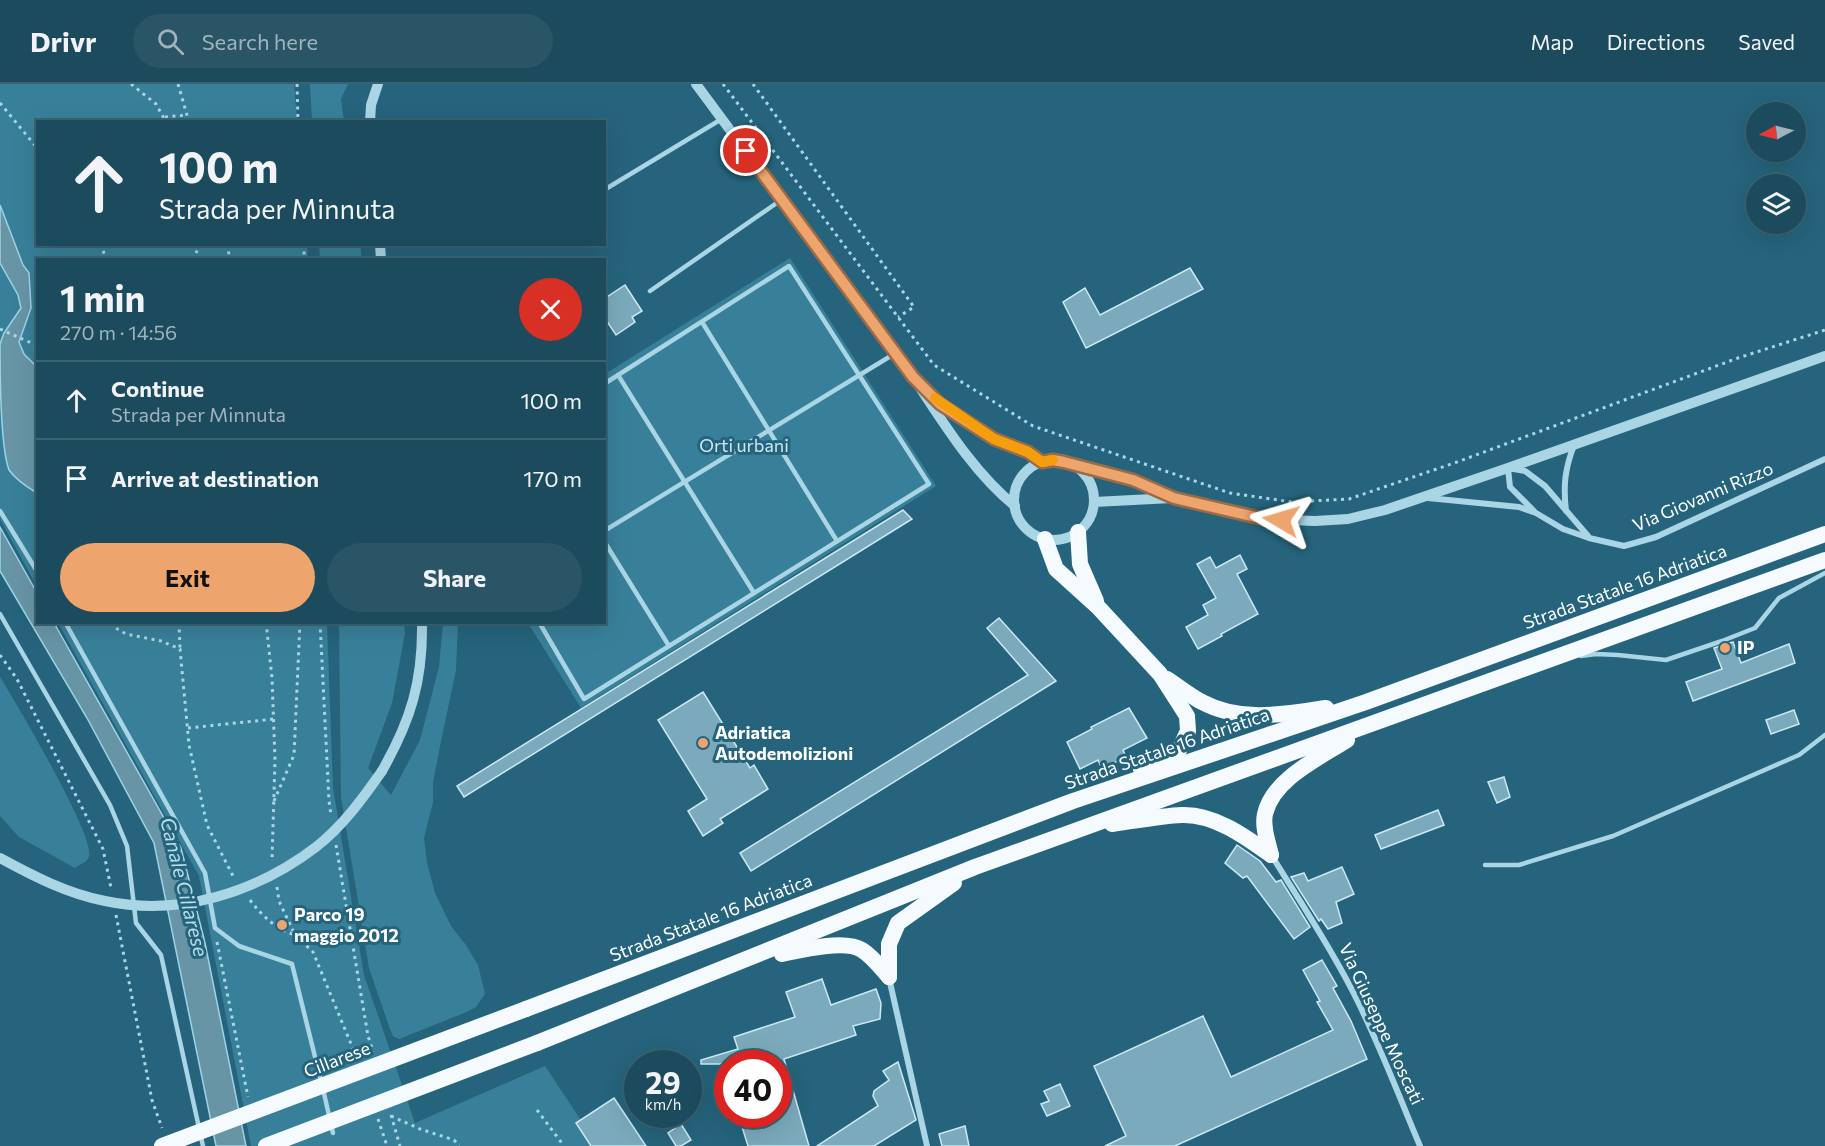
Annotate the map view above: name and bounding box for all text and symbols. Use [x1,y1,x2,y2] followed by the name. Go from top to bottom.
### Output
[133,14,553,68] search box
[30,24,97,58] text: Drivr
[154,25,187,58] icon: search
[202,28,318,55] text: Search here
[1531,29,1574,54] text: Map
[1607,29,1705,54] text: Directions
[1738,29,1795,54] text: Saved
[1746,102,1806,162] north arrow
[1746,102,1806,234] map controls
[720,125,771,176] pin
[729,134,762,167] icon: arrive
[159,140,279,192] text: 100 m
[60,144,138,222] icon: ahead
[1746,174,1806,234] button: layers
[159,192,395,225] text: Strada per Minnuta
[60,275,145,319] text: 1 min
[519,278,582,341] button: close
[60,320,177,344] text: 270 m · 14:56
[111,375,204,402] text: Continue
[60,384,93,417] icon: ahead
[520,387,582,414] text: 100 m
[111,402,286,426] text: Strada per Minnuta
[699,434,789,456] park label: Orti urbani
[1629,457,1776,536] street label: Via Giovanni Rizzo
[60,462,93,495] icon: arrive
[111,465,319,492] text: Arrive at destination
[523,465,582,492] text: 170 m
[1249,488,1313,552] position arrow
[1520,539,1729,633] street label: Strada Statale 16 Adriatica
[60,543,315,612] button: Exit
[327,543,582,612] button: Share
[1737,636,1755,658] place label: IP
[1718,641,1732,655] marker: IP
[1061,703,1272,793] street label: Strada Statale 16 Adriatica
[715,721,853,764] place label: Adriatica Autodemolizioni
[696,736,710,750] marker: Adriatica Autodemolizioni
[156,815,214,959] water label: Canale Cillarese
[606,868,815,966] street label: Strada Statale 16 Adriatica
[294,903,399,946] place label: Parco 19 maggio 2012
[275,918,289,932] marker: Parco 19 maggio 2012
[1335,939,1429,1108] street label: Via Giuseppe Moscati
[300,1036,373,1082] street label: Cillarese
[714,1050,792,1128] speed limit sign: 40
[645,1063,681,1100] text: 29
[645,1095,681,1113] text: km/h

